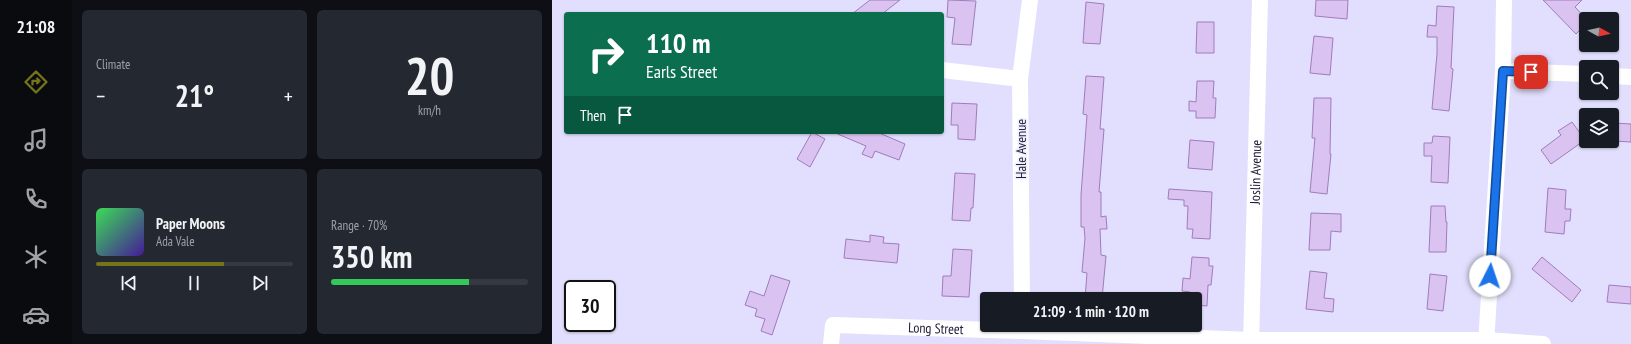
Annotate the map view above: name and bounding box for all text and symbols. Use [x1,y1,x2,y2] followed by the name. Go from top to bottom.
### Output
[1579,12,1619,52] north arrow
[1579,12,1619,148] map controls
[17,15,55,38] text: 21:08
[646,24,710,61] text: 110 m
[580,28,632,80] icon: right
[405,42,454,109] text: 20
[1514,55,1548,89] pin
[96,56,130,73] text: Climate
[646,60,717,83] text: Earls Street
[1579,60,1619,100] button: search
[1520,61,1542,83] icon: arrive
[22,68,50,96] icon: directions
[175,76,214,115] text: 21°
[96,82,105,110] text: −
[284,82,293,110] text: +
[418,102,441,119] text: km/h
[614,104,636,126] icon: arrive
[580,106,606,125] text: Then
[1579,108,1619,148] button: layers
[1012,119,1030,179] street label: Hale Avenue
[22,126,50,154] icon: music
[1246,139,1265,206] street label: Joslin Avenue
[22,185,50,213] icon: phone
[156,214,225,233] text: Paper Moons
[331,217,387,234] text: Range · 70%
[156,233,195,250] text: Ada Vale
[331,237,412,276] text: 350 km
[22,243,50,271] icon: climate
[1469,255,1511,297] position arrow
[118,272,140,294] icon: previous
[183,272,205,294] icon: pause
[249,272,271,294] icon: next
[564,280,616,332] speed limit sign: 30
[22,301,50,329] icon: car
[1033,302,1149,321] text: 21:09 · 1 min · 120 m
[908,318,964,338] street label: Long Street

